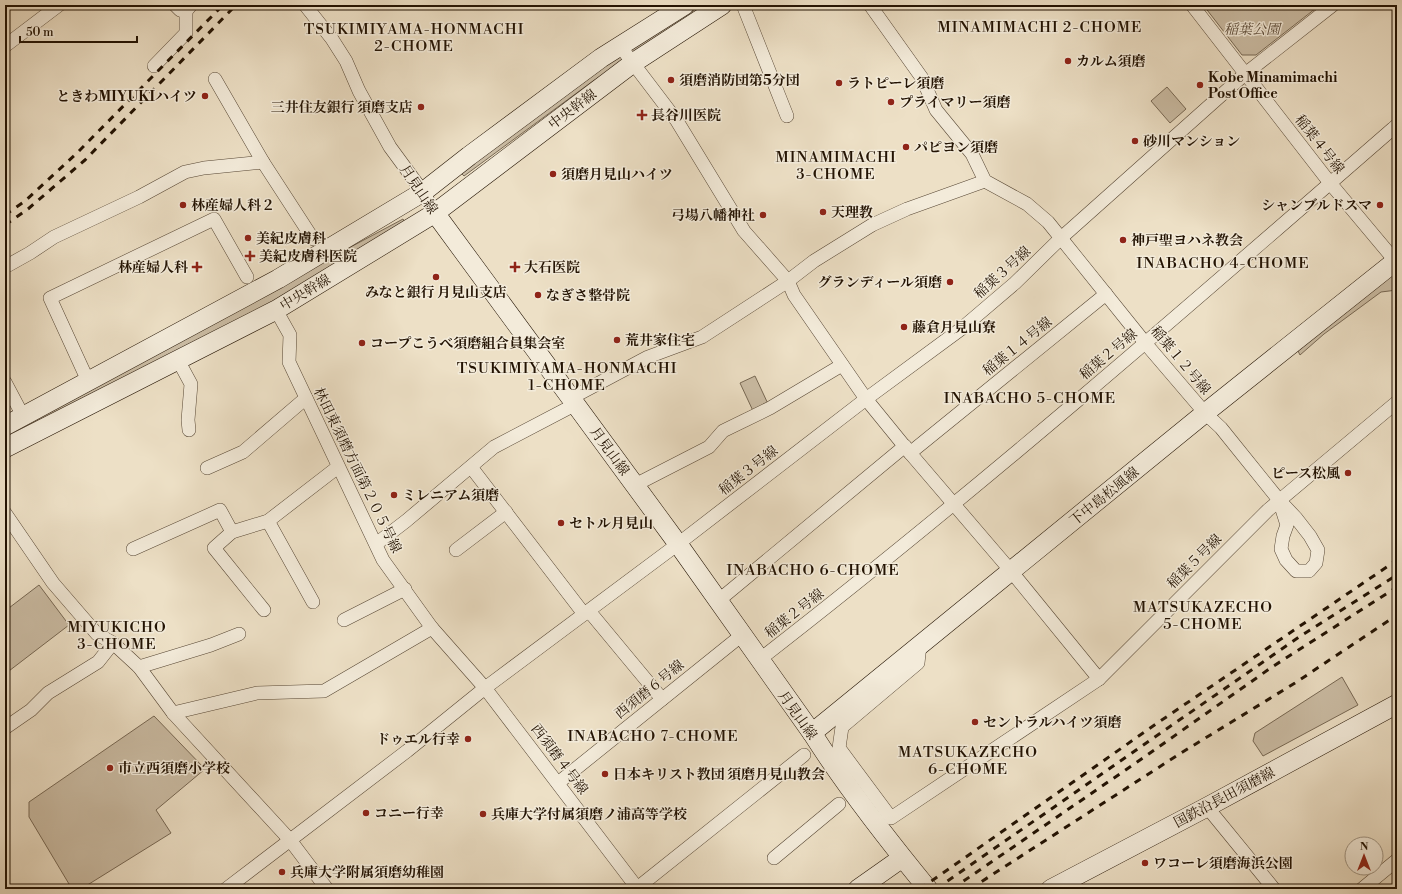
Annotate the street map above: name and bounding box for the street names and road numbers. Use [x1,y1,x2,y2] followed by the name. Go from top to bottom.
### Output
[545,86,600,134] street label: 中央幹線
[1291,111,1348,178] street label: 稲葉４号線
[395,161,441,218] street label: 月見山線
[971,243,1035,303] street label: 稲葉３号線
[277,271,334,315] street label: 中央幹線
[979,313,1056,380] street label: 稲葉１４号線
[1146,323,1214,399] street label: 稲葉１２号線
[1076,325,1141,384] street label: 稲葉２号線
[309,385,405,556] street label: 林田東須磨方面第２０５号線
[585,424,633,480] street label: 月見山線
[715,442,782,499] street label: 稲葉３号線
[1066,463,1143,530] street label: 下中島松風線
[1164,531,1226,593] street label: 稲葉５号線
[761,585,828,642] street label: 稲葉２号線
[611,656,688,723] street label: 西須磨６号線
[774,687,821,744] street label: 月見山線
[527,721,592,799] street label: 西須磨４号線
[1171,764,1278,832] street label: 国鉄沿長田須磨線

